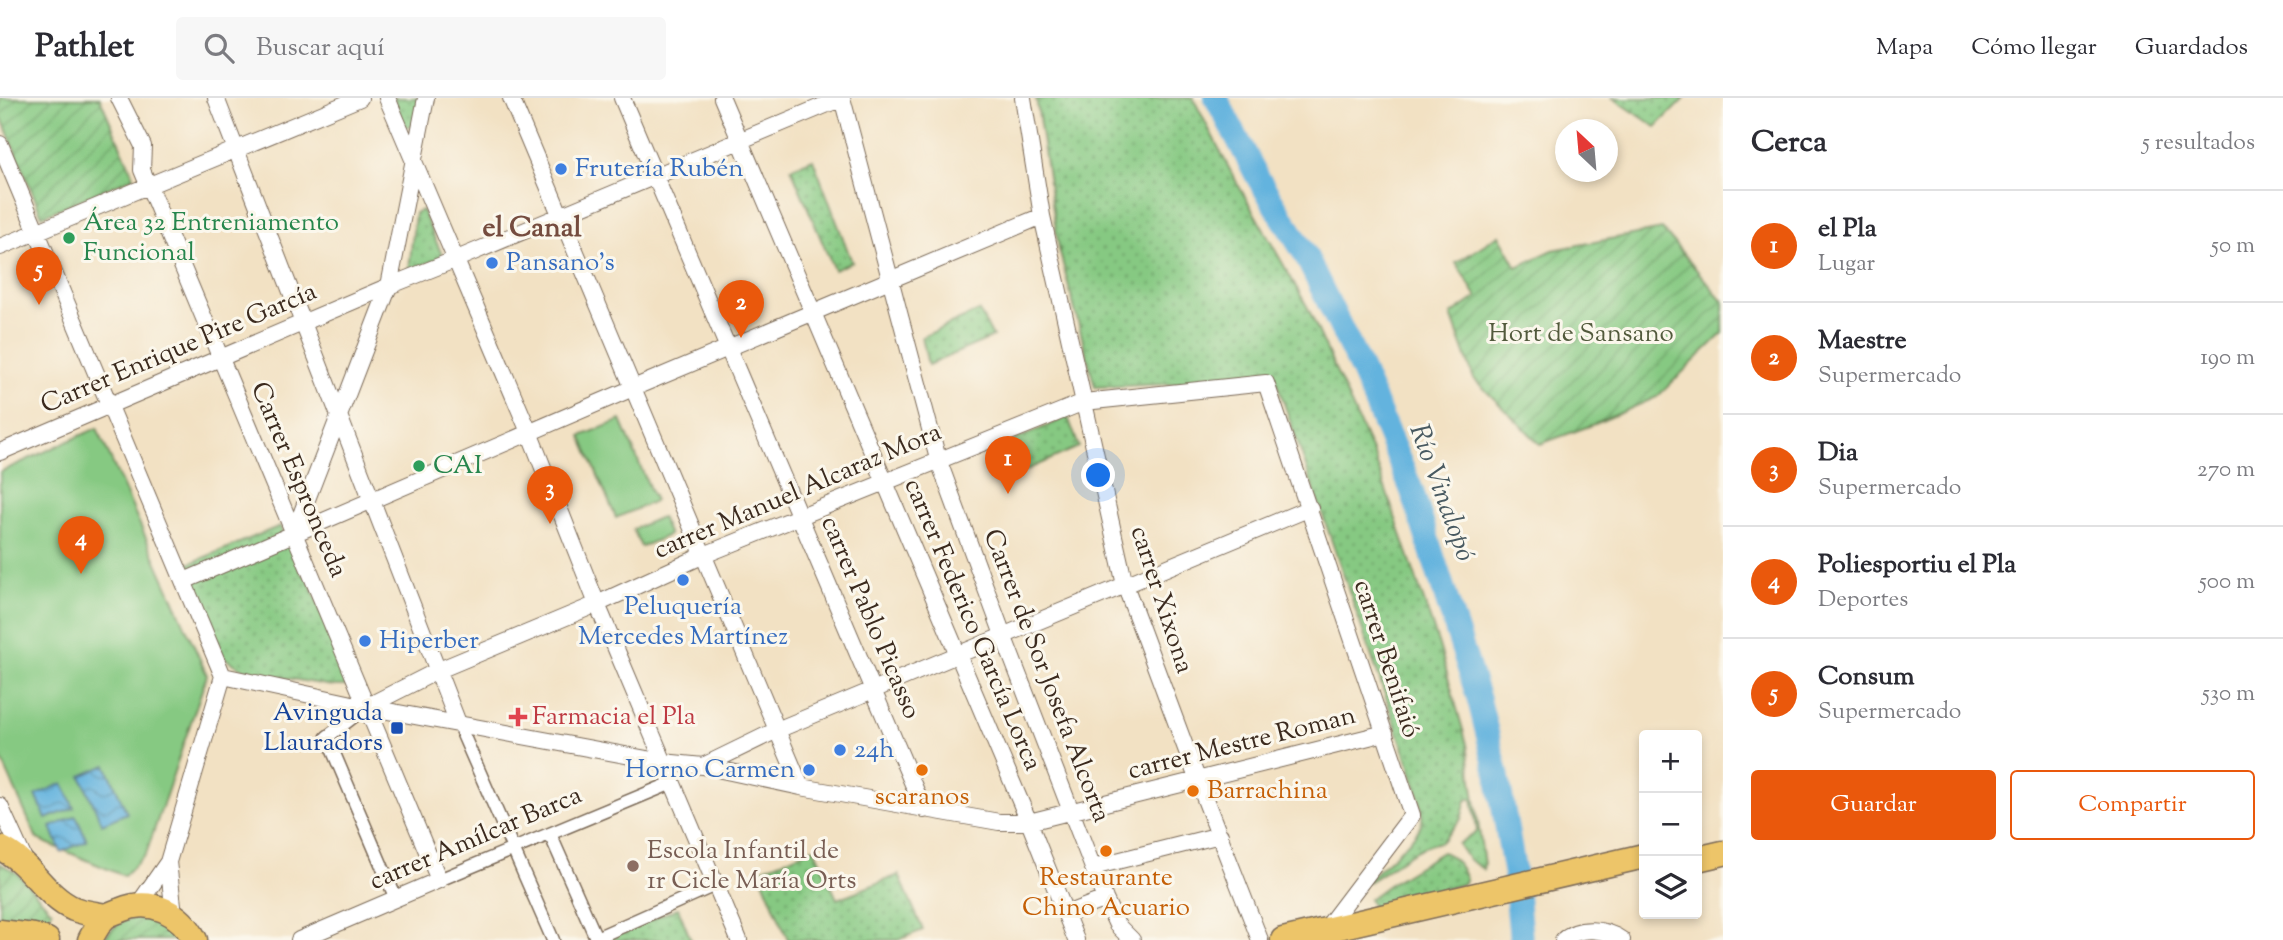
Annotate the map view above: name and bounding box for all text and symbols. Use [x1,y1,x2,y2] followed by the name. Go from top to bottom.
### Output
[176,17,666,80] search box
[35,24,134,72] text: Pathlet
[200,29,238,67] icon: search
[256,30,385,67] text: Buscar aquí
[1876,31,1933,65] text: Mapa
[1971,31,2097,65] text: Cómo llegar
[2135,31,2248,65] text: Guardados
[1555,119,1618,182] north arrow
[1751,122,1827,165] text: Cerca
[2142,127,2255,160] text: 5 resultados
[575,151,744,188] place label: Frutería Rubén
[553,161,569,177] marker: Frutería Rubén
[83,205,339,272] place label: Área 32 Entreniamento Funcional
[482,209,582,249] district label: el Canal
[1818,211,1877,248] text: el Pla
[61,230,77,246] marker: Área 32 Entreniamento Funcional
[1770,230,1778,263] text: 1
[2211,230,2255,263] text: 50 m
[506,245,615,282] place label: Pansano's
[16,247,62,305] pin: 5
[1818,248,1875,281] text: Lugar
[484,255,500,271] marker: Pansano's
[35,274,323,424] street label: Carrer Enrique Pire García
[718,280,764,338] pin: 2
[1488,316,1674,353] park label: Hort de Sansano
[1818,323,1907,360] text: Maestre
[1769,342,1779,375] text: 2
[2200,342,2255,375] text: 190 m
[1818,360,1961,393] text: Supermercado
[240,377,356,583] street label: Carrer Espronceda
[649,415,947,569] street label: carrer Manuel Alcaraz Mora
[1398,419,1484,567] water label: Río Vinalopó
[1818,435,1858,472] text: Dia
[985,436,1031,494] pin: 1
[433,448,483,485] place label: CAI
[1769,454,1779,487] text: 3
[2197,454,2255,487] text: 270 m
[411,458,427,474] marker: CAI
[1081,458,1115,492] your location
[527,466,573,524] pin: 3
[1818,472,1961,505] text: Supermercado
[894,473,1050,777] street label: carrer Federico García Lorca
[811,511,929,725] street label: carrer Pablo Picasso
[58,516,104,574] pin: 4
[1120,522,1202,678] street label: carrer Xixona
[973,524,1119,828] street label: Carrer de Sor Josefa Alcorta
[1818,547,2016,584] text: Poliesportiu el Pla
[1768,566,1780,599] text: 4
[2199,566,2255,599] text: 500 m
[675,572,691,588] marker: Peluquería Mercedes Martínez
[1343,575,1429,743] street label: carrer Benifaió
[1818,584,1908,617] text: Deportes
[578,589,788,656] place label: Peluquería Mercedes Martínez
[379,623,479,660] place label: Hiperber
[357,633,373,649] marker: Hiperber
[1818,659,1915,696] text: Consum
[1770,678,1778,711] text: 5
[2202,678,2255,711] text: 530 m
[263,695,383,762] place label: Avinguda Llauradors
[1818,696,1961,729] text: Supermercado
[1124,698,1360,790] street label: carrer Mestre Roman
[532,699,696,736] place label: Farmacia el Pla
[510,709,526,725] marker: Farmacia el Pla
[389,720,405,736] marker: Avinguda Llauradors
[1639,730,1702,919] map controls
[1639,730,1702,793] button: +
[854,732,895,769] place label: 24h
[832,742,848,758] marker: 24h
[625,752,795,789] place label: Horno Carmen
[801,762,817,778] marker: Horno Carmen
[914,762,930,778] marker: scaranos
[1751,770,1996,840] button: Guardar
[2010,770,2255,840] button: Compartir
[1207,773,1328,810] place label: Barrachina
[364,778,588,900] street label: carrer Amílcar Barca
[875,779,969,816] place label: scaranos
[1185,783,1201,799] marker: Barrachina
[1639,793,1702,856] button: −
[647,833,856,900] place label: Escola Infantil de 1r Cicle María Orts
[1098,843,1114,859] marker: Restaurante Chino Acuario
[1639,856,1702,919] button: layers
[625,858,641,874] marker: Escola Infantil de 1r Cicle María Orts
[1022,860,1190,927] place label: Restaurante Chino Acuario

